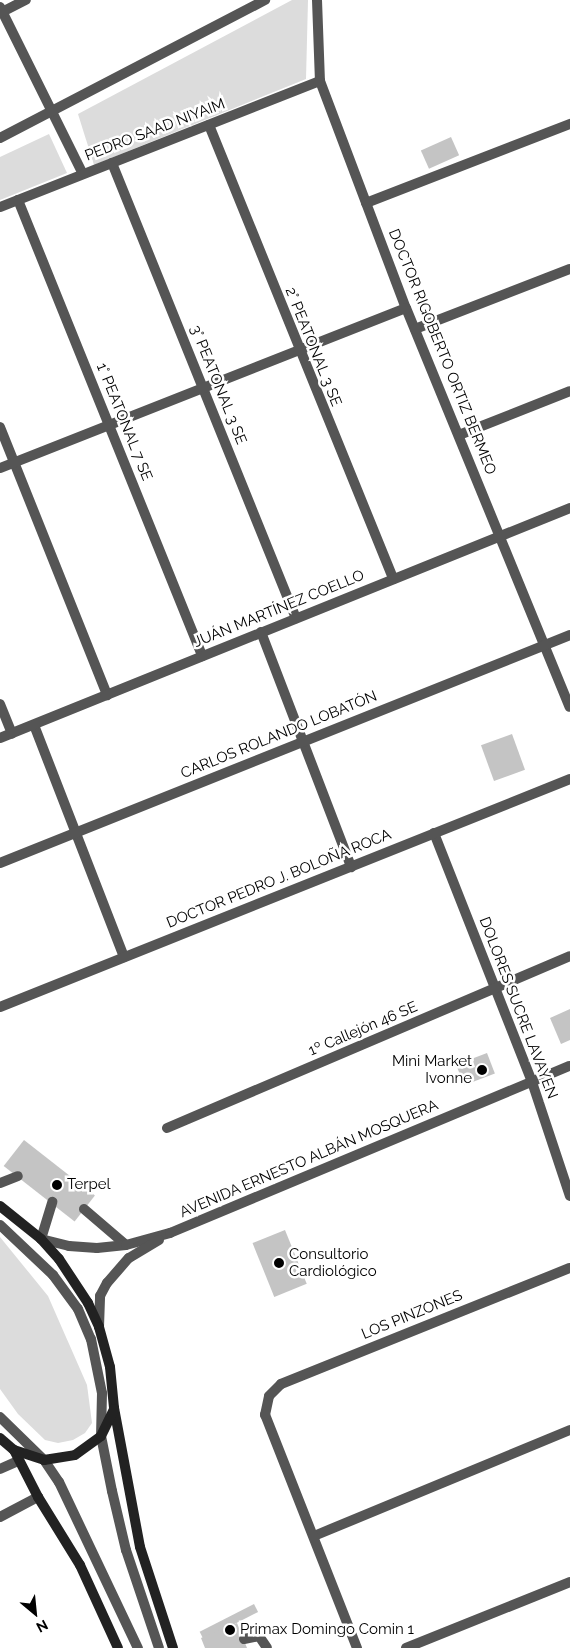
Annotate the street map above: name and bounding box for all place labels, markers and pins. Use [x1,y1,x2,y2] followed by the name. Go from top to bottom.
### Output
[392,1052,472,1087] place label: Mini Market Ivonne
[476,1064,488,1076] marker: Mini Market Ivonne
[67,1176,111,1194] place label: Terpel
[51,1179,63,1191] marker: Terpel
[289,1245,377,1280] place label: Consultorio Cardiológico
[273,1257,285,1269] marker: Consultorio Cardiológico
[240,1621,414,1639] place label: Primax Domingo Comin 1
[224,1624,236,1636] marker: Primax Domingo Comin 1

